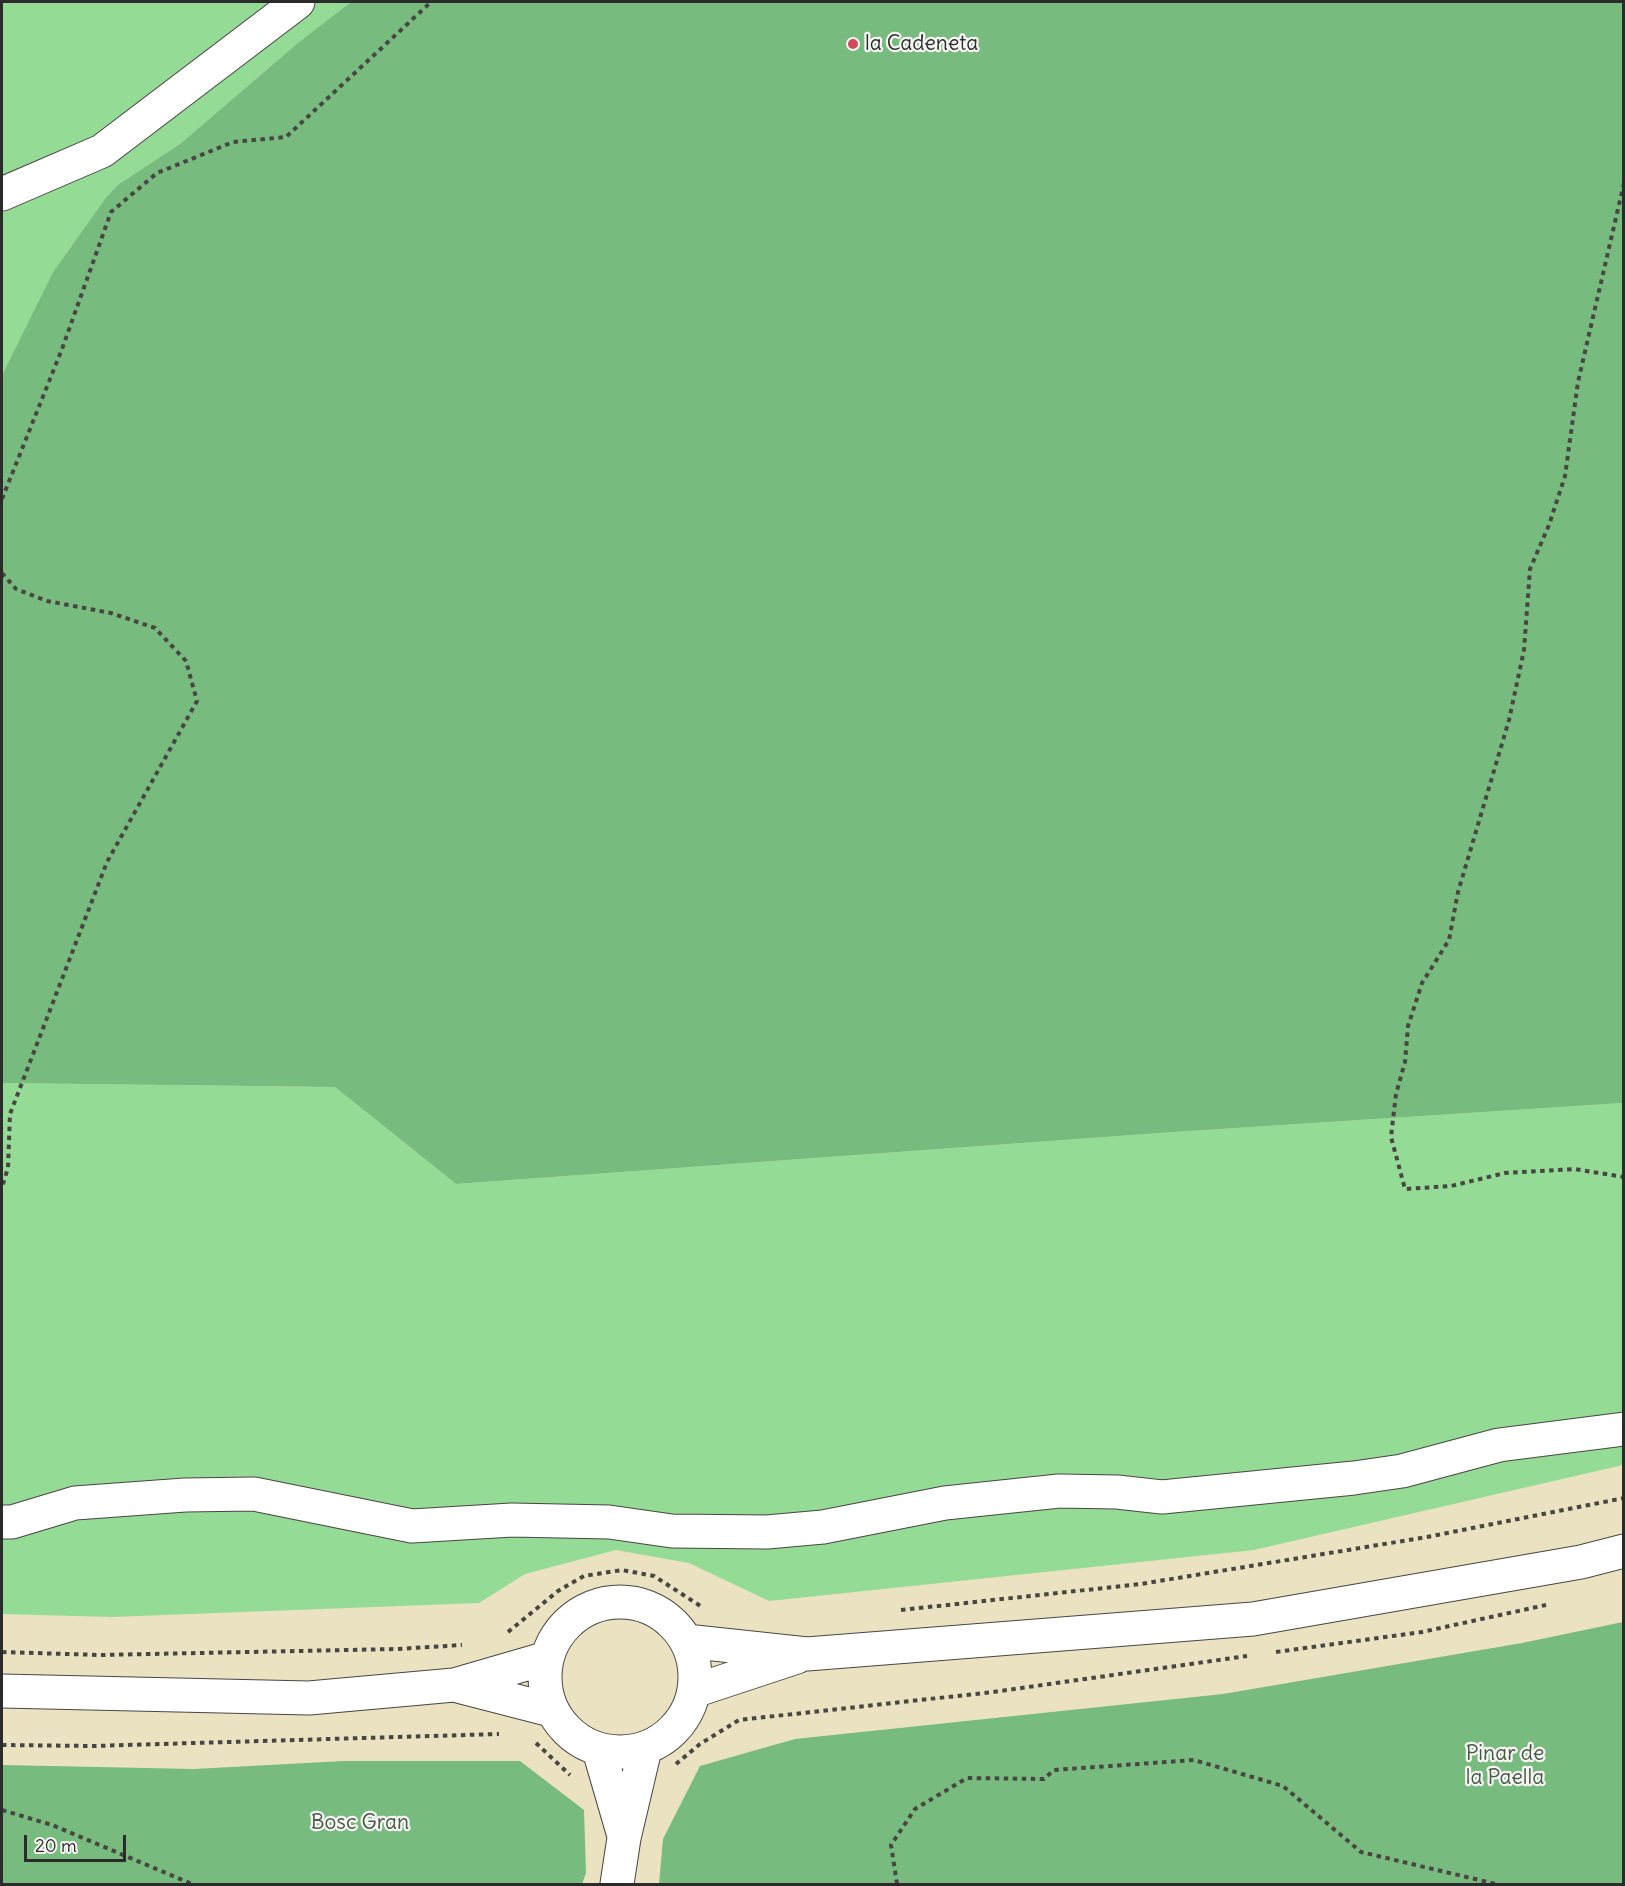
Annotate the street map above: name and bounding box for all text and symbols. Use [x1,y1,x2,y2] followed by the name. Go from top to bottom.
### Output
[865,31,978,57] place label: la Cadeneta
[846,37,860,51] marker: la Cadeneta
[1466,1741,1544,1791] park label: Pinar de la Paella
[311,1810,409,1836] park label: Bosc Gran
[27,1823,129,1861] scale bar
[35,1834,77,1857] text: 20 m

